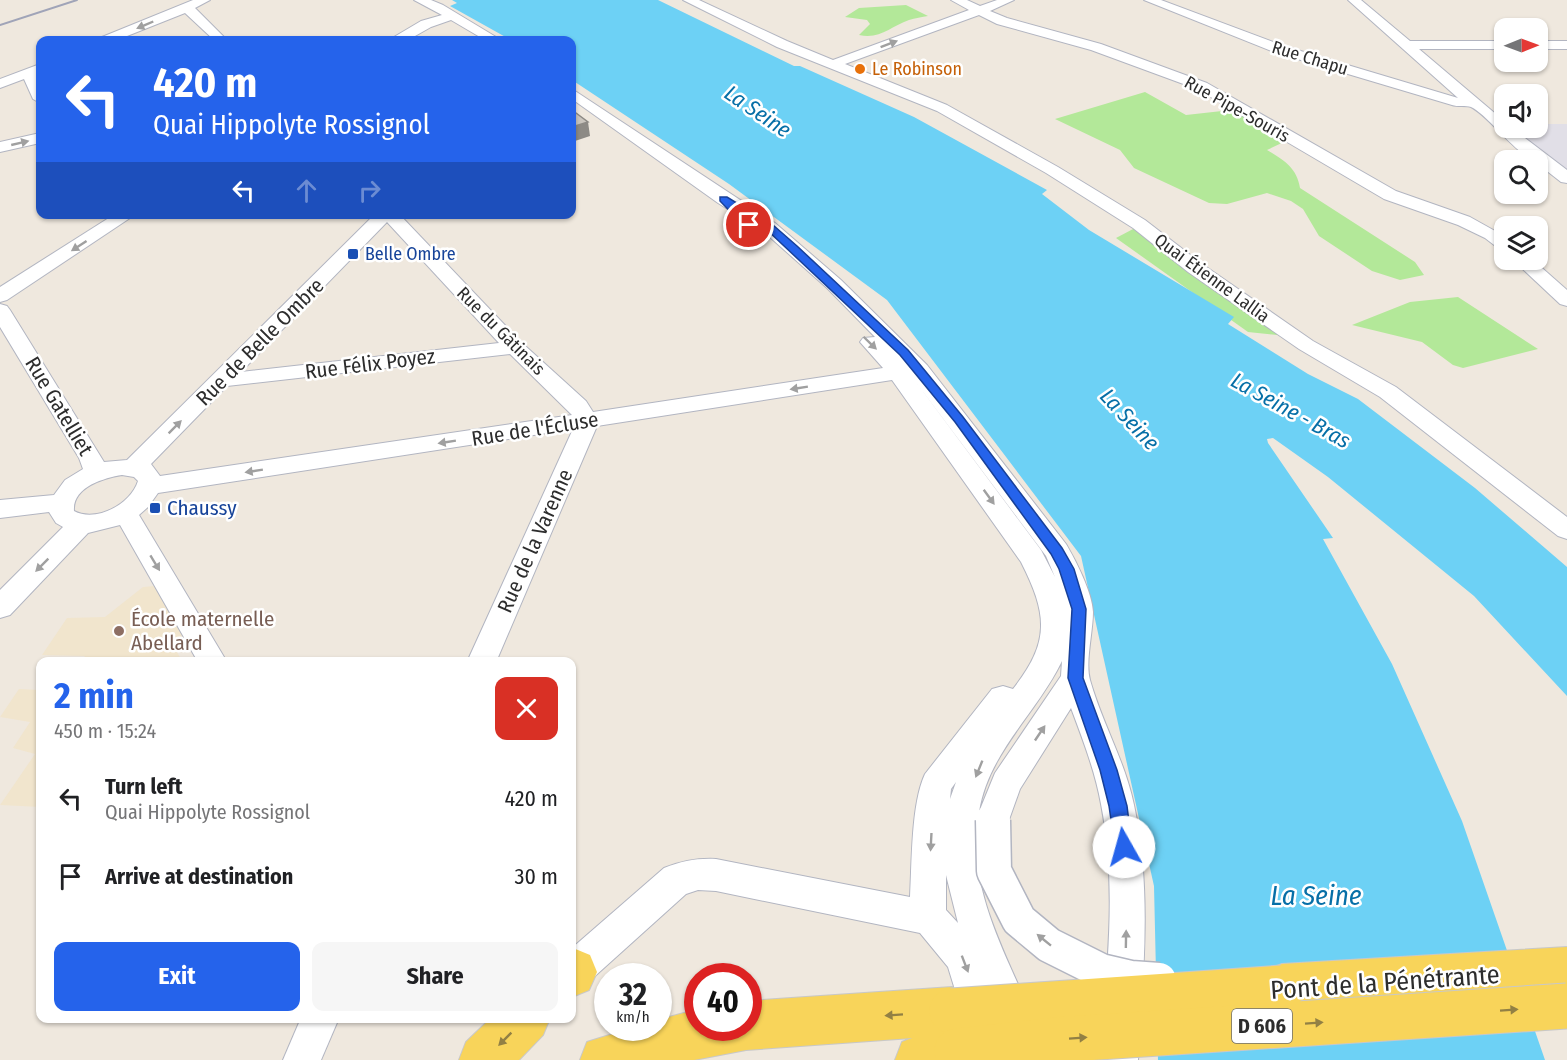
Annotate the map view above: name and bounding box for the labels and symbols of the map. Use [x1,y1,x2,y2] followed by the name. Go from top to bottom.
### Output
[1494,18,1548,72] north arrow
[136,20,154,30] one-way arrow
[1269,36,1351,80] street label: Rue Chapu
[880,38,898,48] one-way arrow
[872,58,962,80] place label: Le Robinson
[853,62,867,76] marker: Le Robinson
[1181,71,1294,147] street label: Rue Pipe-Souris
[719,79,796,143] water label: La Seine
[11,137,29,147] one-way arrow
[723,199,774,250] pin
[1150,228,1275,327] street label: Quai Étienne Lallia
[71,240,87,252] one-way arrow
[365,243,456,265] place label: Belle Ombre
[346,247,360,261] marker: Belle Ombre
[191,273,329,411] street label: Rue de Belle Ombre
[452,282,550,380] street label: Rue du Gâtinais
[863,335,877,349] one-way arrow
[304,343,436,385] street label: Rue Félix Poyez
[19,352,99,460] street label: Rue Gatelliet
[1226,367,1355,454] water label: La Seine - Bras
[1094,383,1165,456] water label: La Seine
[790,384,809,393] one-way arrow
[470,406,600,452] street label: Rue de l'Écluse
[168,420,182,434] one-way arrow
[437,438,456,447] one-way arrow
[492,465,578,617] street label: Rue de la Varenne
[244,466,263,475] one-way arrow
[983,489,995,505] one-way arrow
[167,495,237,521] place label: Chaussy
[148,501,162,515] marker: Chaussy
[149,555,160,571] one-way arrow
[35,557,49,571] one-way arrow
[131,606,274,656] place label: École maternelle Abellard
[112,624,126,638] marker: École maternelle Abellard
[1034,725,1046,741] one-way arrow
[974,760,984,778] one-way arrow
[1092,815,1156,879] position arrow
[926,832,935,851] one-way arrow
[1270,880,1362,912] water label: La Seine
[1122,929,1131,948] one-way arrow
[1037,934,1052,947] one-way arrow
[960,956,970,974] one-way arrow
[1269,959,1501,1006] street label: Pont de la Pénétrante
[684,963,762,1041] speed limit sign: 40
[1499,1005,1518,1015] one-way arrow
[1232,1009,1292,1043] road number: D 606
[884,1010,903,1020] one-way arrow
[1305,1018,1324,1027] one-way arrow
[499,1032,513,1046] one-way arrow
[1068,1034,1087,1043] one-way arrow

